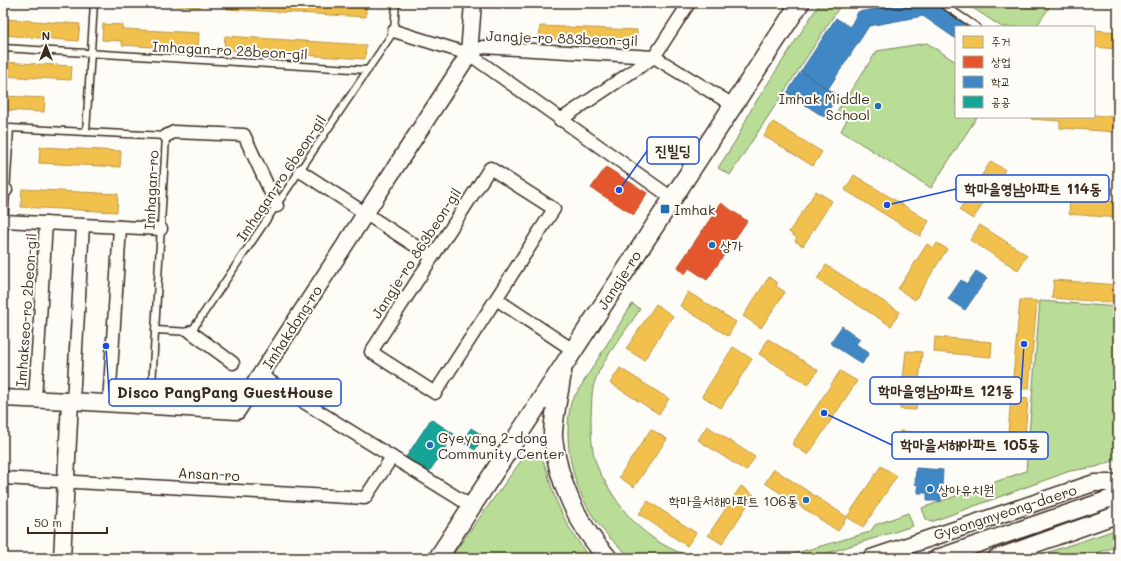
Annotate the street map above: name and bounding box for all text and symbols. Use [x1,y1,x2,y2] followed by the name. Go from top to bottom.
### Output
[26,26,66,66] north arrow
[486,26,638,50] street label: Jangje-ro 883beon-gil
[955,26,1095,118] legend
[42,28,50,43] text: N
[991,33,1010,49] text: 주거
[152,36,308,64] street label: Imhagan-ro 28beon-gil
[991,53,1010,69] text: 상업
[991,73,1010,89] text: 학교
[779,89,870,124] place label: Imhak Middle School
[991,93,1010,109] text: 공공
[873,101,883,111] marker: Imhak Middle School
[232,111,330,245] street label: Imhagan-ro 6beon-gil
[647,137,699,164] callout: 진빌딩
[655,140,691,160] text: 진빌딩
[139,150,163,230] street label: Imhagan-ro
[956,175,1109,202] callout: 학마을영남아파트 114동
[964,178,1101,198] text: 학마을영남아파트 114동
[367,184,465,322] street label: Jangje-ro 863beon-gil
[674,200,715,219] place label: Imhak
[659,203,671,215] marker: Imhak
[11,232,41,388] street label: Imhakseo-ro 2beon-gil
[720,236,743,255] place label: 상가
[707,240,717,250] marker: 상가
[593,247,645,313] street label: Jangje-ro
[258,282,326,372] street label: Imhakdong-ro
[870,377,1021,404] callout: 학마을영남아파트 121동
[109,379,341,406] callout: Disco PangPang GuestHouse
[877,380,1014,400] text: 학마을영남아파트 121동
[117,382,333,402] text: Disco PangPang GuestHouse
[438,428,565,463] place label: Gyeyang 2-dong Community Center
[892,432,1048,459] callout: 학마을서해아파트 105동
[899,434,1040,454] text: 학마을서해아파트 105동
[425,440,435,450] marker: Gyeyang 2-dong Community Center
[178,463,240,485] street label: Ansan-ro
[931,480,1079,544] street label: Gyeongmyeong-daero
[938,480,994,499] place label: 상아유치원
[925,484,935,494] marker: 상아유치원
[669,491,798,510] place label: 학마을서해아파트 106동
[801,495,811,505] marker: 학마을서해아파트 106동
[28,509,107,535] scale bar
[34,514,62,530] text: 50 m

